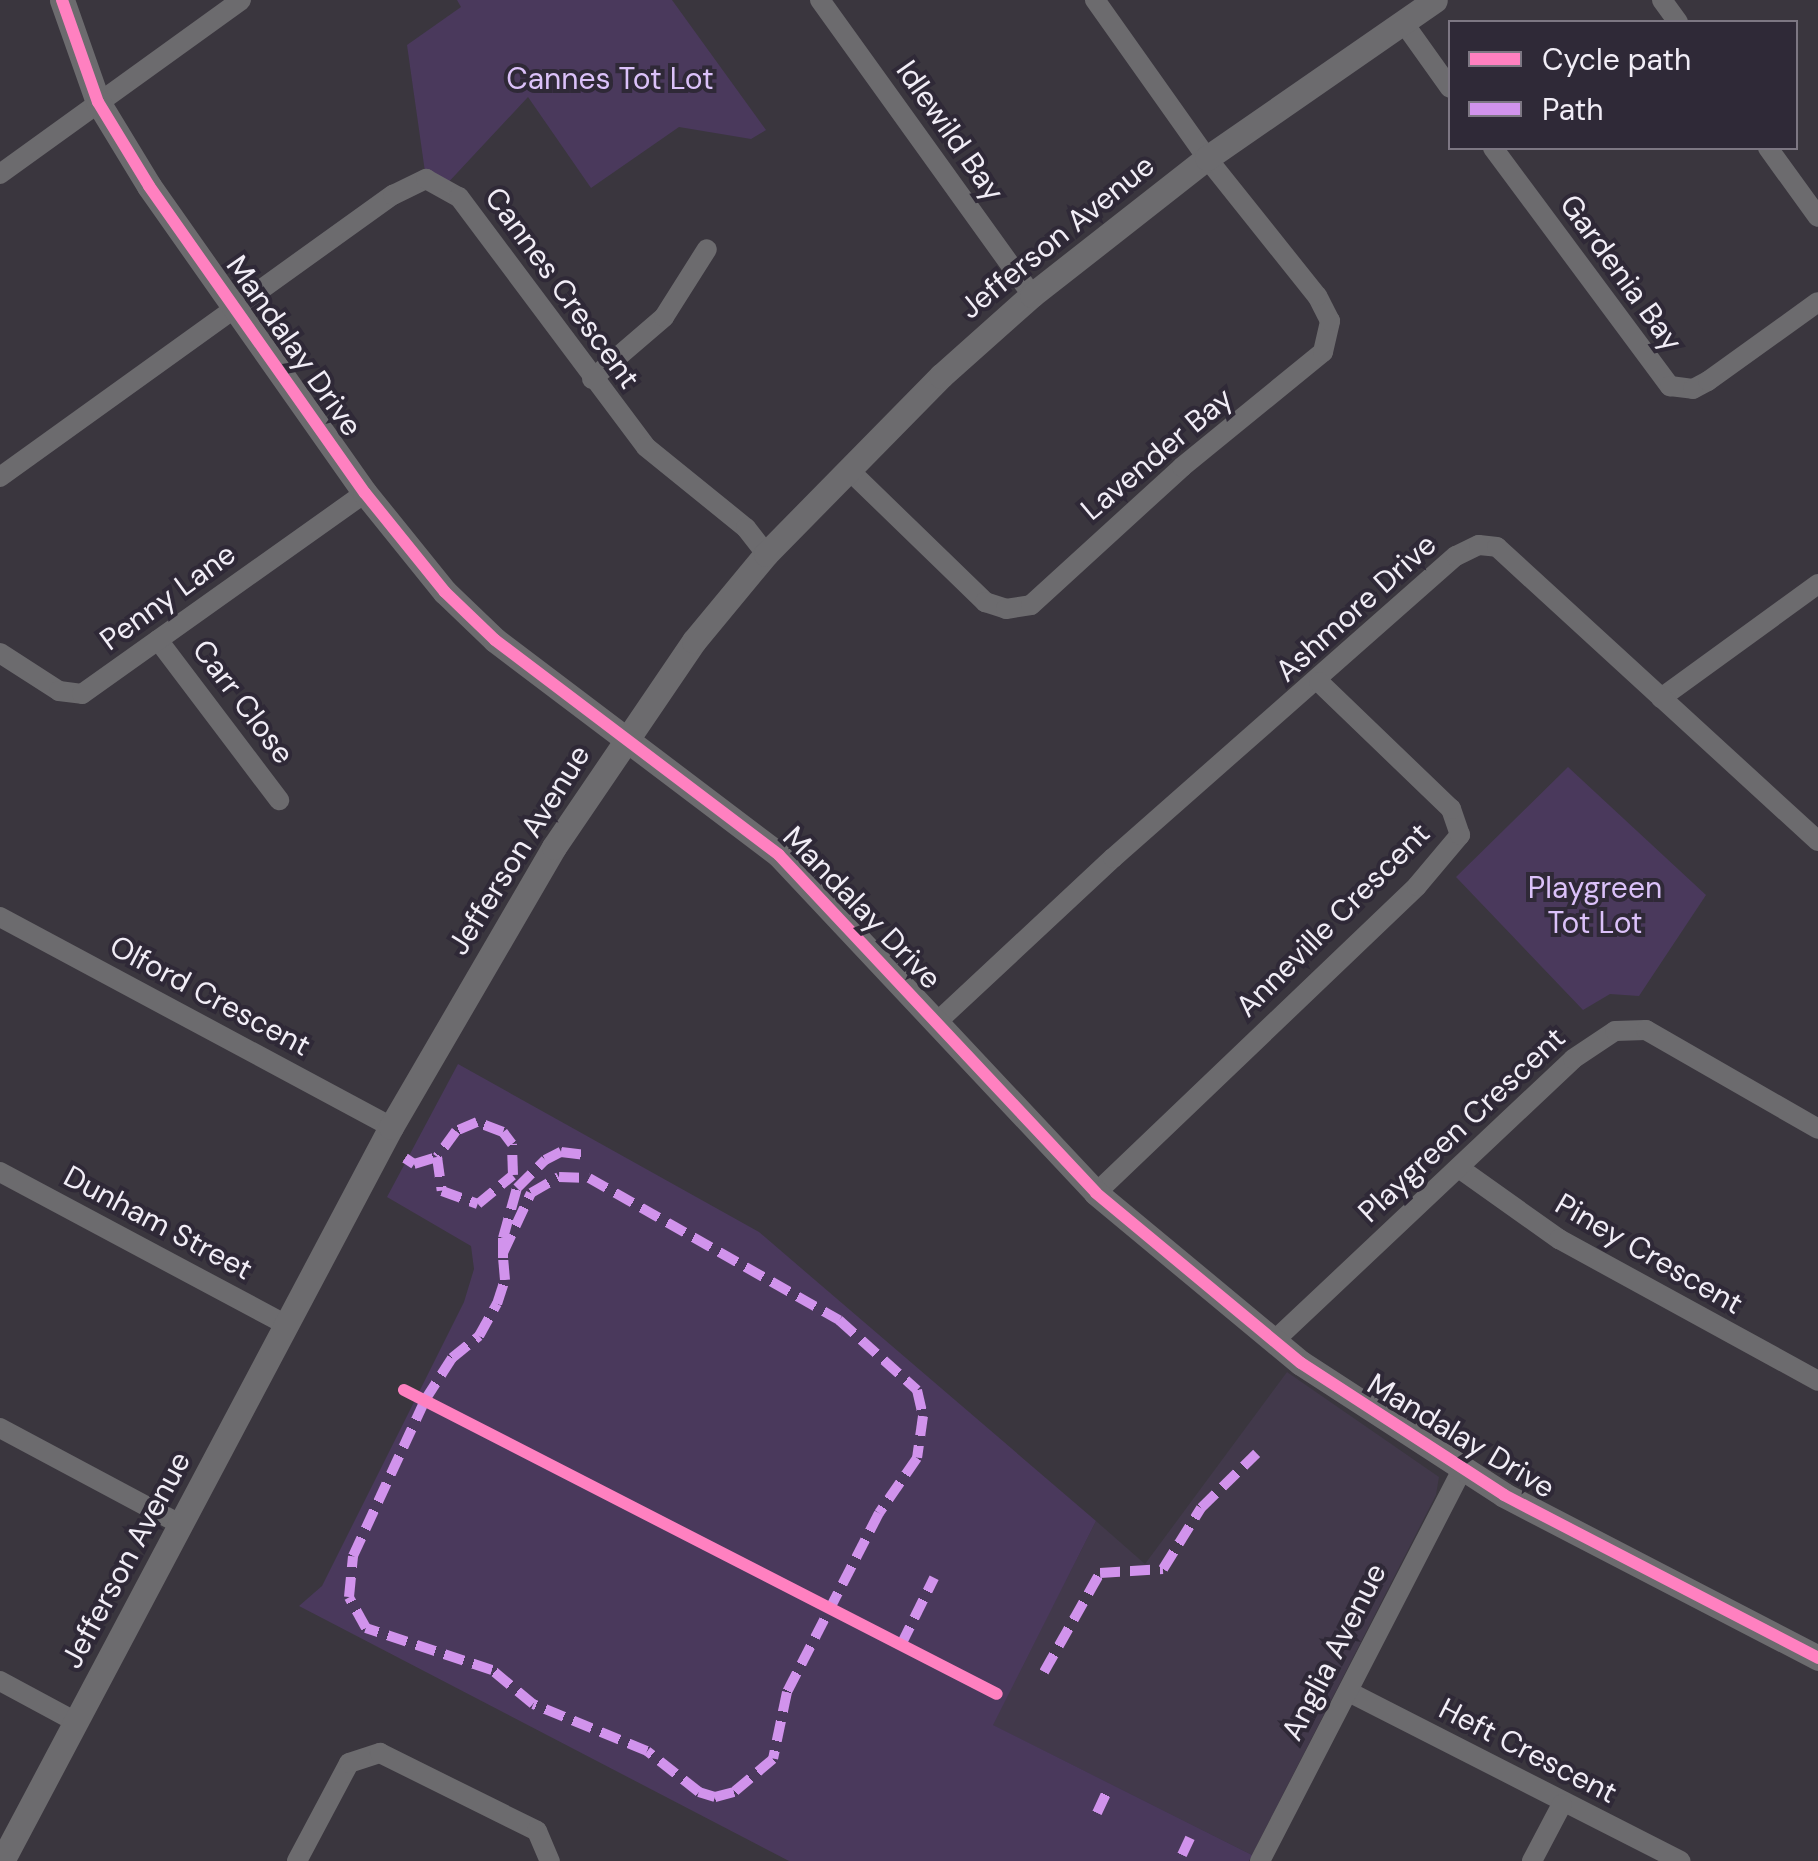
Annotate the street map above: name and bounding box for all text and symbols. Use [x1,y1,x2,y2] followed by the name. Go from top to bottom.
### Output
[1448,20,1798,150] legend
[1542,40,1691,79] text: Cycle path
[888,54,1012,208] street label: Idlewild Bay
[506,61,714,97] park label: Cannes Tot Lot
[1542,90,1604,129] text: Path
[952,147,1162,327] street label: Jefferson Avenue
[477,180,647,396] street label: Cannes Crescent
[1552,188,1690,358] street label: Gardenia Bay
[218,249,370,443] street label: Mandalay Drive
[1074,380,1240,528] street label: Lavender Bay
[1268,527,1444,689] street label: Ashmore Drive
[93,536,243,658] street label: Penny Lane
[185,633,301,771] street label: Carr Close
[440,739,598,961] street label: Jefferson Avenue
[1229,816,1437,1024] street label: Anneville Crescent
[775,819,949,997] street label: Mandalay Drive
[1528,870,1662,940] park label: Playgreen Tot Lot
[104,928,316,1064] street label: Olford Crescent
[1351,1020,1573,1230] street label: Playgreen Crescent
[58,1158,258,1288] street label: Dunham Street
[1549,1186,1749,1322] street label: Piney Crescent
[1361,1366,1561,1506] street label: Mandalay Drive
[54,1446,198,1674] street label: Jefferson Avenue
[1274,1557,1394,1747] street label: Anglia Avenue
[1433,1691,1623,1811] street label: Heft Crescent

